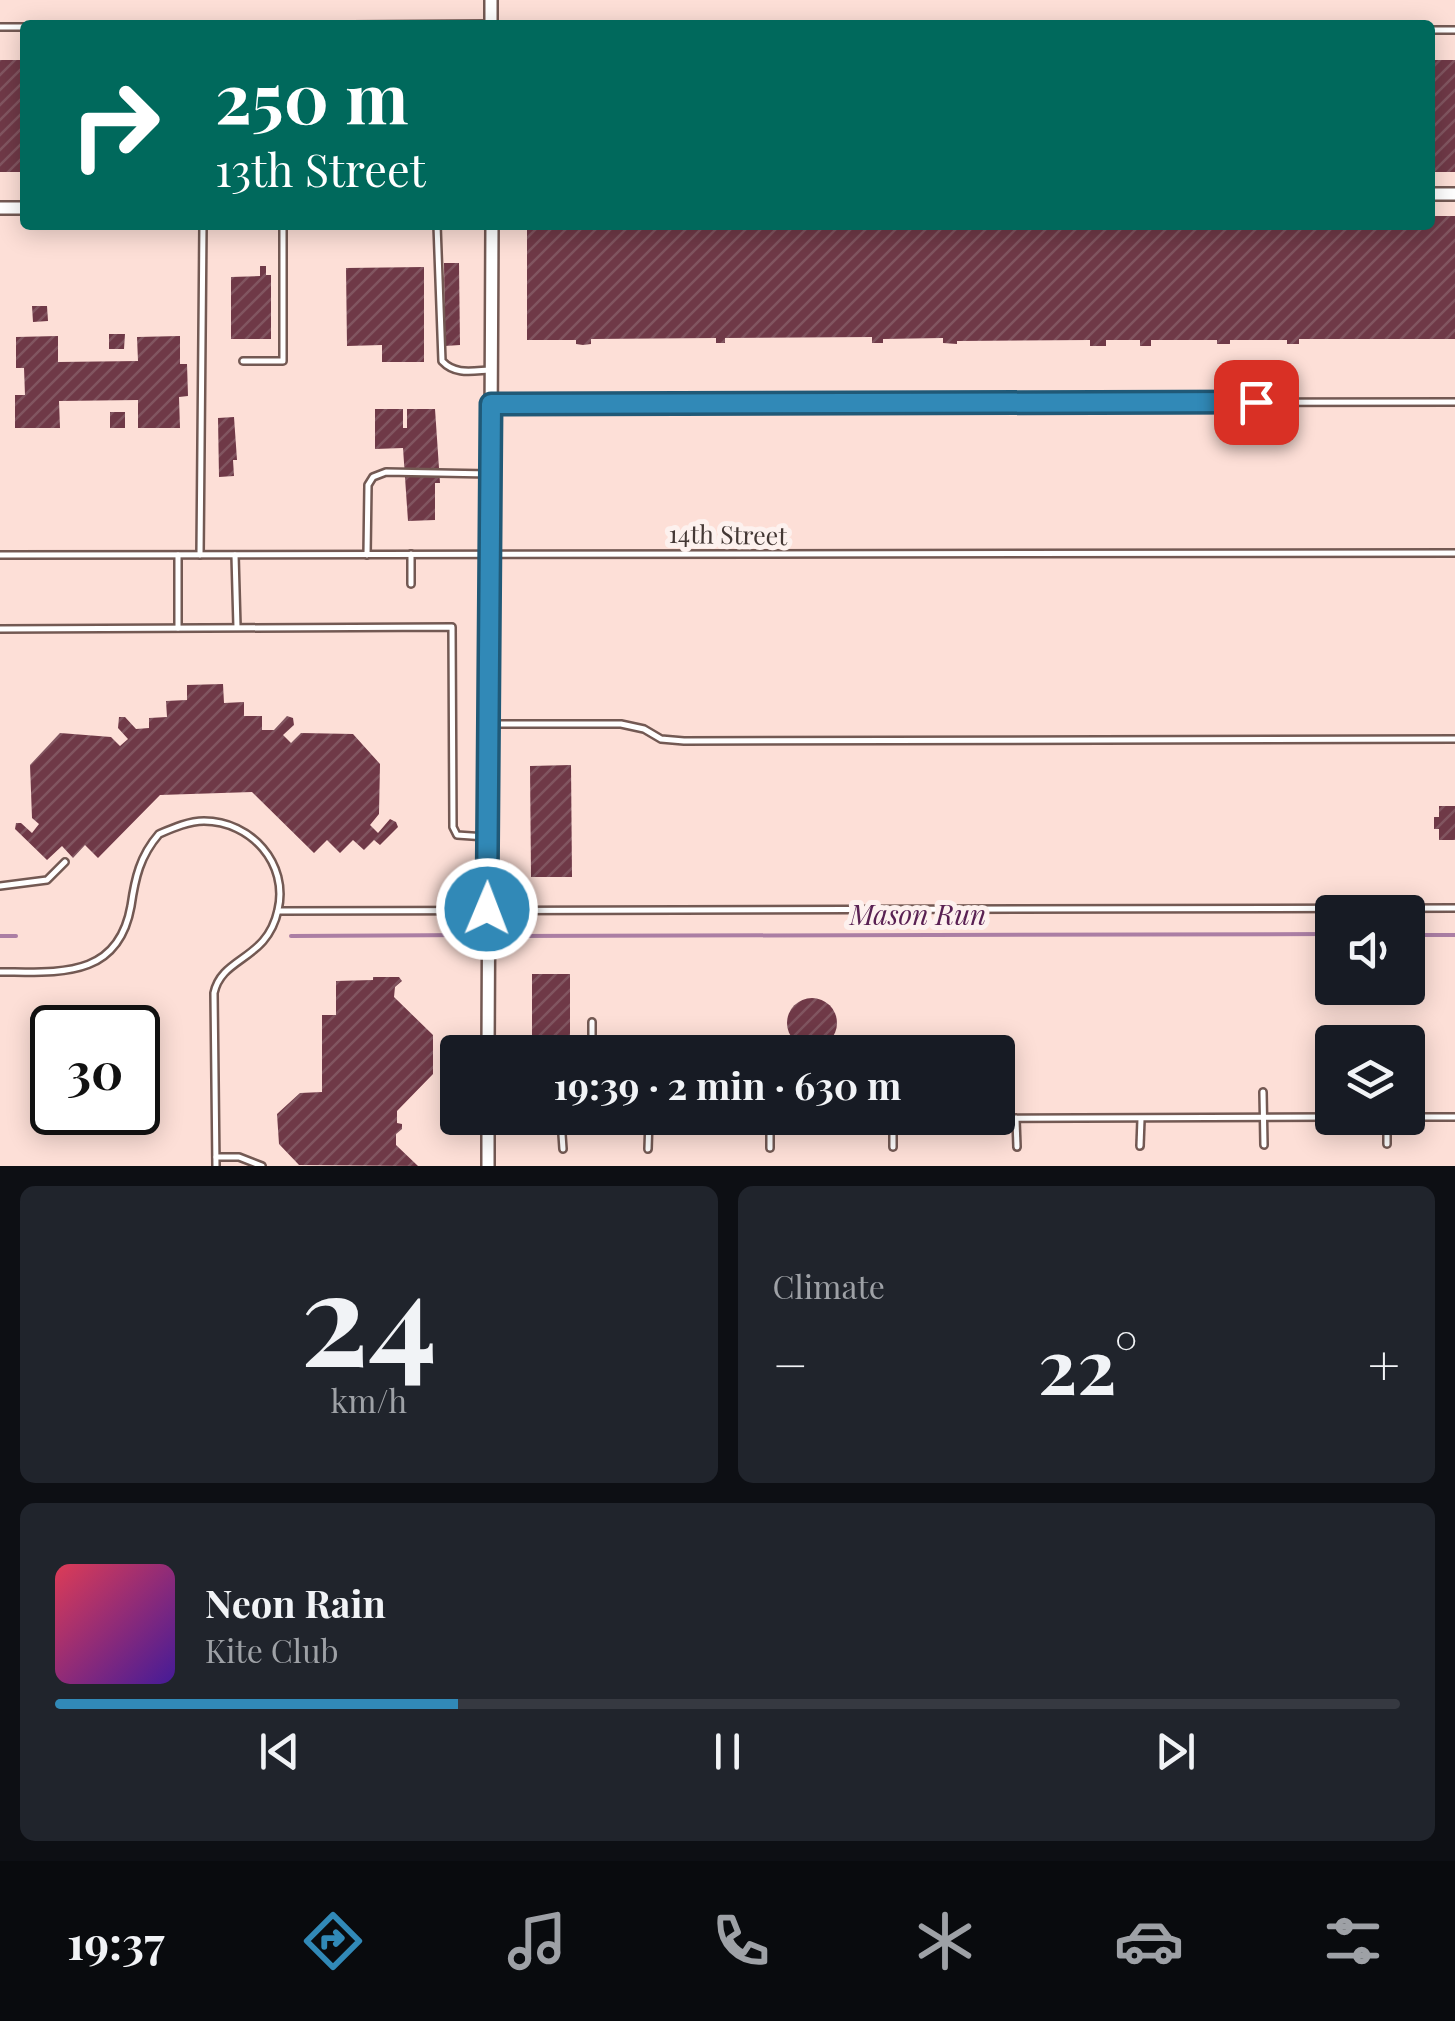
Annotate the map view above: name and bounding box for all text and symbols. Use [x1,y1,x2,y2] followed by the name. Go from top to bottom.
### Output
[215,48,409,142] text: 250 m
[50,60,180,190] icon: right
[215,138,426,198] text: 13th Street
[1214,360,1299,445] pin
[1229,375,1284,430] icon: arrive
[668,516,789,551] street label: 14th Street
[435,857,539,961] position arrow
[849,895,986,932] water label: Mason Run
[1315,895,1425,1135] map controls
[1315,895,1425,1005] button: sound
[30,1005,160,1135] speed limit sign: 30
[1315,1025,1425,1135] button: layers
[553,1059,902,1110] text: 19:39 · 2 min · 630 m
[300,1226,437,1400] text: 24
[773,1264,885,1307] text: Climate
[1038,1313,1138,1413] text: 22°
[773,1326,808,1400] text: −
[1368,1326,1400,1400] text: +
[330,1378,407,1421] text: km/h
[205,1577,386,1628] text: Neon Rain
[205,1628,339,1671] text: Kite Club
[252,1724,307,1779] icon: previous
[700,1724,755,1779] icon: pause
[1148,1724,1203,1779] icon: next
[298,1906,368,1976] icon: directions
[502,1906,572,1976] icon: music
[706,1906,776,1976] icon: phone
[910,1906,980,1976] icon: climate
[1114,1906,1184,1976] icon: car
[1318,1906,1388,1976] icon: filters
[67,1911,165,1971] text: 19:37

